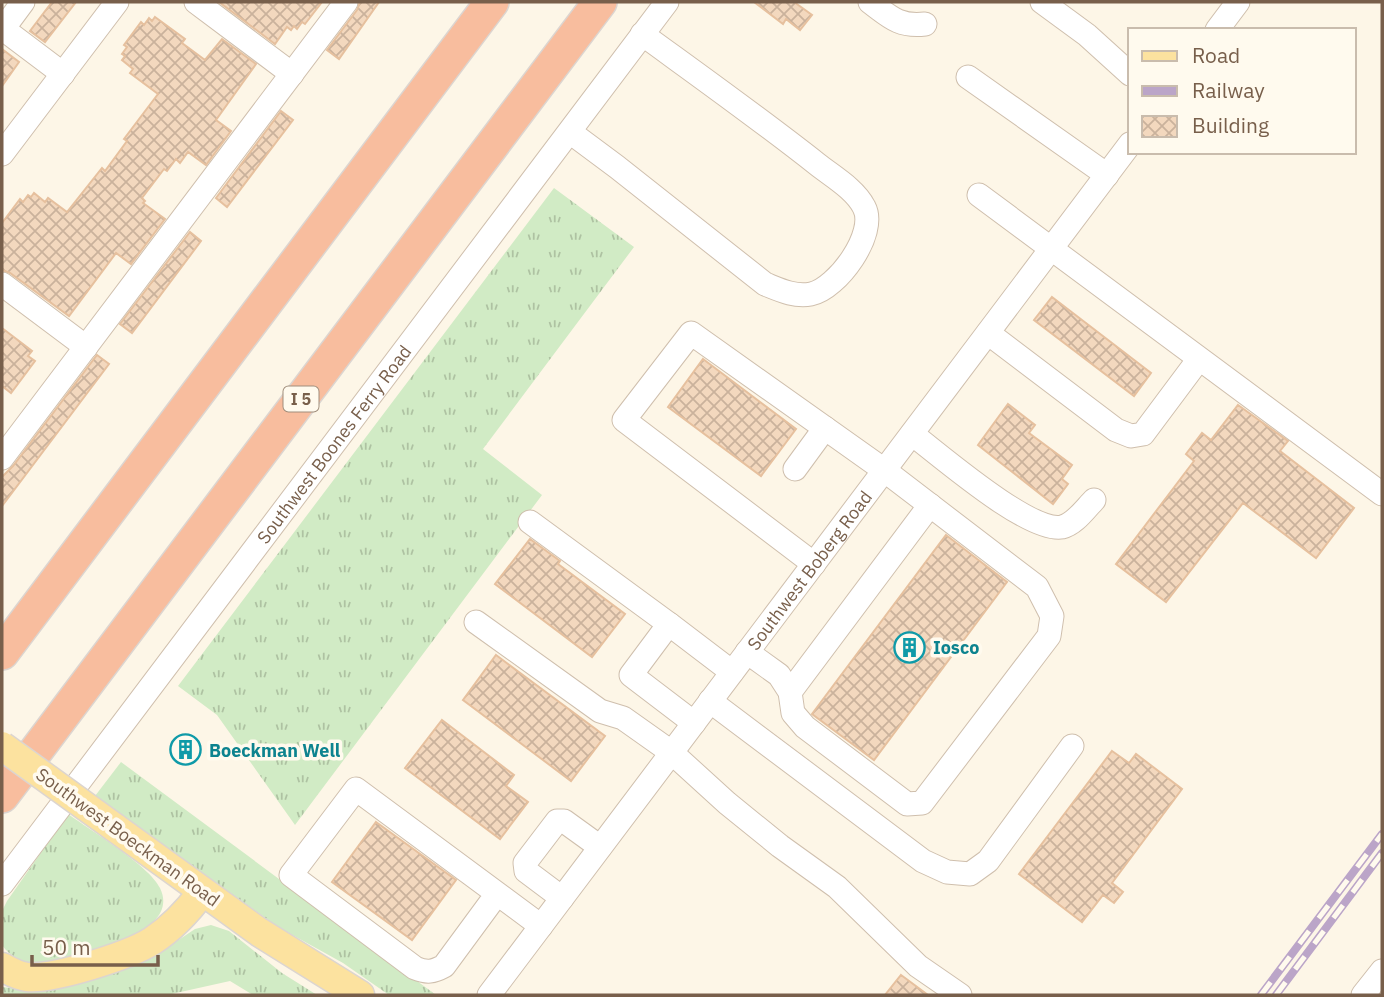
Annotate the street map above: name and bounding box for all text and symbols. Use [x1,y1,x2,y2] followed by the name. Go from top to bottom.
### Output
[1128,28,1356,154] legend
[1192,41,1240,69] text: Road
[1192,76,1265,104] text: Railway
[1192,111,1269,139] text: Building
[251,340,416,548] street label: Southwest Boones Ferry Road
[284,386,318,412] road number: I 5
[742,486,877,654] street label: Southwest Boberg Road
[893,630,927,664] building icon: Iosco
[933,636,979,659] place label: Iosco
[169,733,203,767] building icon: Boeckman Well
[209,739,341,762] place label: Boeckman Well
[32,763,224,911] street label: Southwest Boeckman Road
[32,923,158,967] scale bar
[42,933,91,961] text: 50 m

